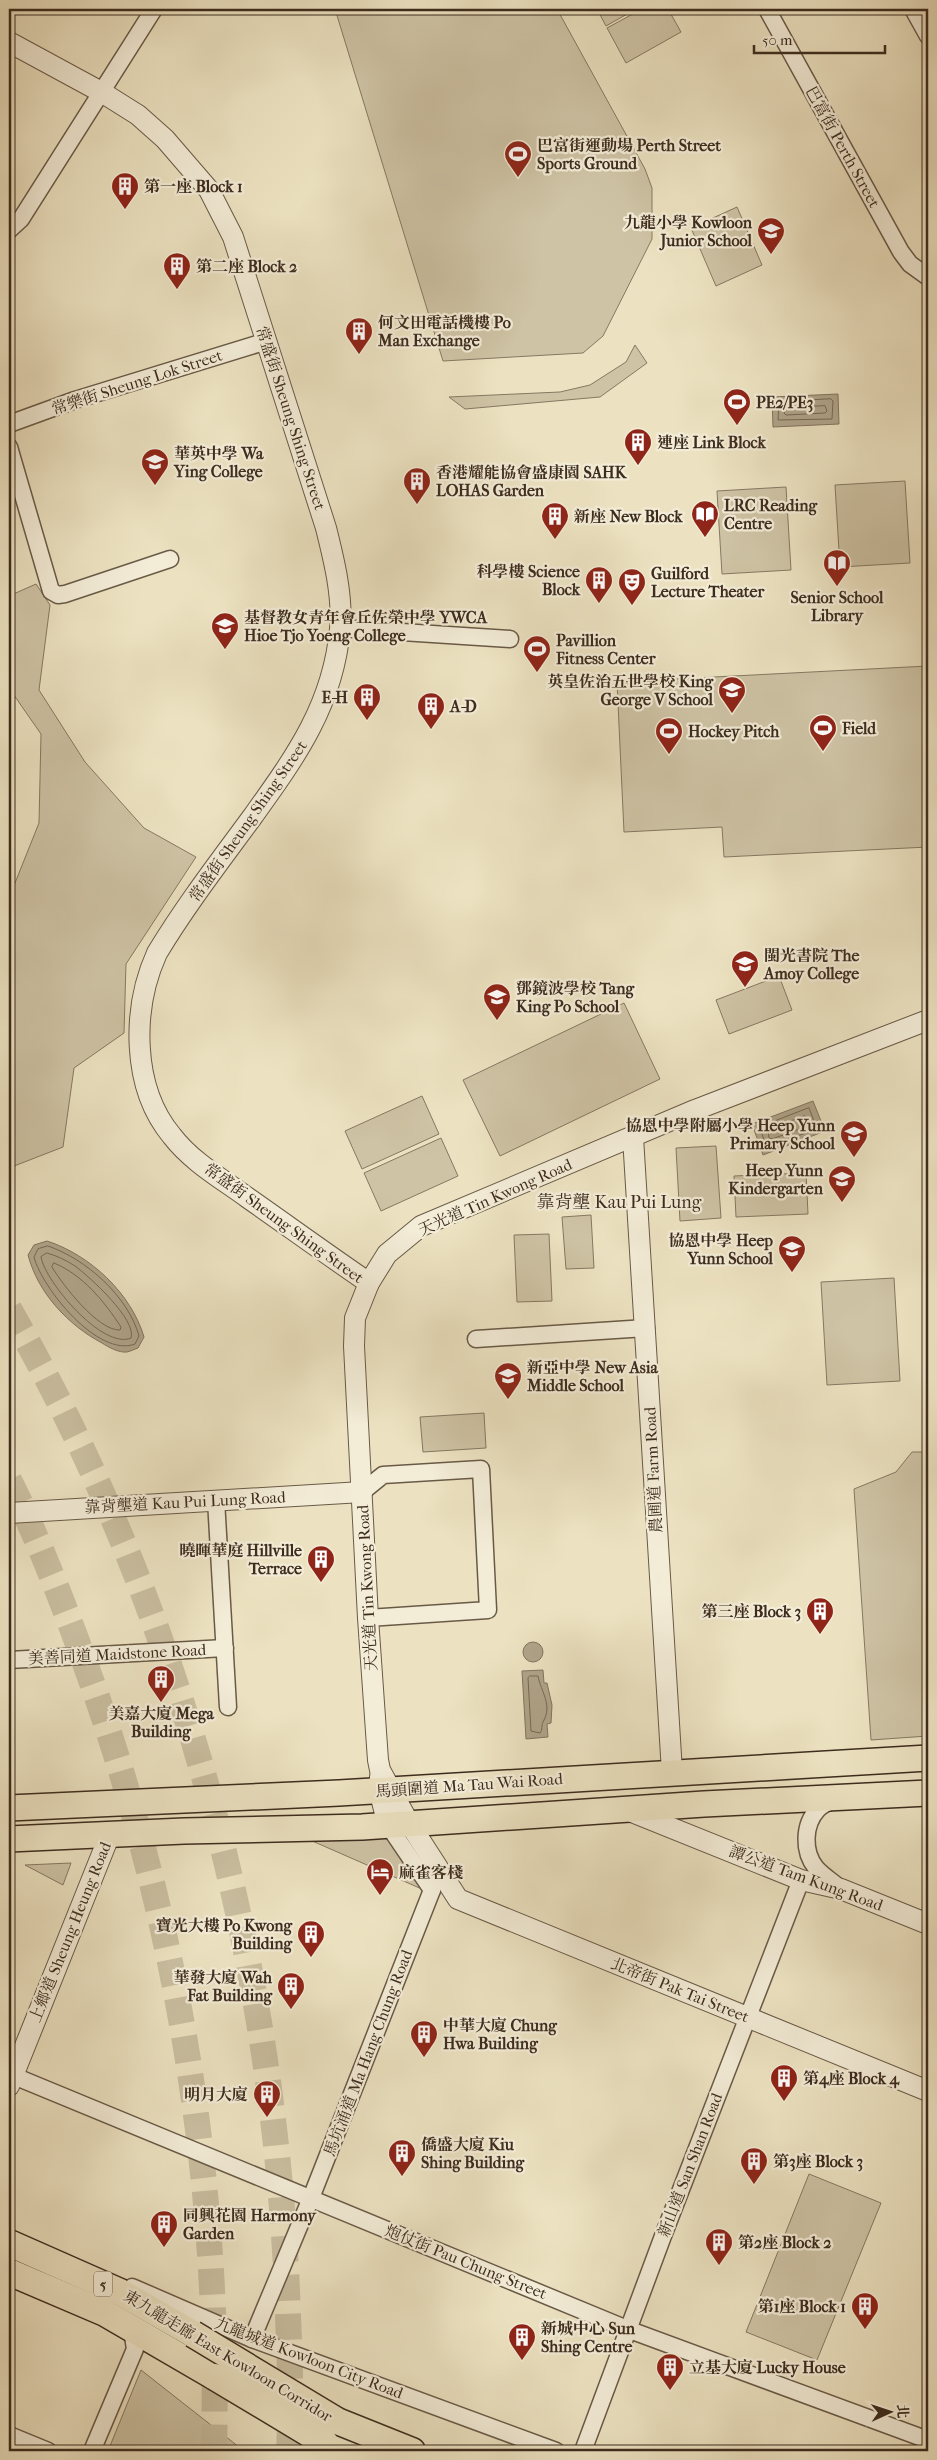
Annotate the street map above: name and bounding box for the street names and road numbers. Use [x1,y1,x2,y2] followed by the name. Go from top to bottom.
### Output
[802,83,884,211] street label: 巴富街 Perth Street
[252,324,330,513] street label: 常盛街 Sheung Shing Street
[49,345,225,419] street label: 常樂街 Sheung Lok Street
[185,737,311,905] street label: 常盛街 Sheung Shing Street
[415,1154,575,1240] street label: 天光道 Tin Kwong Road
[201,1159,368,1287] street label: 常盛街 Sheung Shing Street
[640,1406,666,1534] street label: 農圃道 Farm Road
[84,1487,286,1517] street label: 靠背壟道 Kau Pui Lung Road
[353,1504,381,1672] street label: 天光道 Tin Kwong Road
[27,1640,207,1668] street label: 美善同道 Maidstone Road
[375,1769,564,1801] street label: 馬頭圍道 Ma Tau Wai Road
[25,1839,115,2025] street label: 上鄉道 Sheung Heung Road
[727,1841,886,1915] street label: 譚公道 Tam Kung Road
[320,1947,416,2159] street label: 馬坑涌道 Ma Hang Chung Road
[608,1954,752,2026] street label: 北帝街 Pak Tai Street
[654,2090,726,2240] street label: 新山道 San Shan Road
[382,2221,550,2303] street label: 炮仗街 Pau Chung Street
[94,2272,112,2296] road number: 5
[120,2286,336,2426] street label: 東九龍走廊 East Kowloon Corridor
[212,2313,406,2403] street label: 九龍城道 Kowloon City Road

